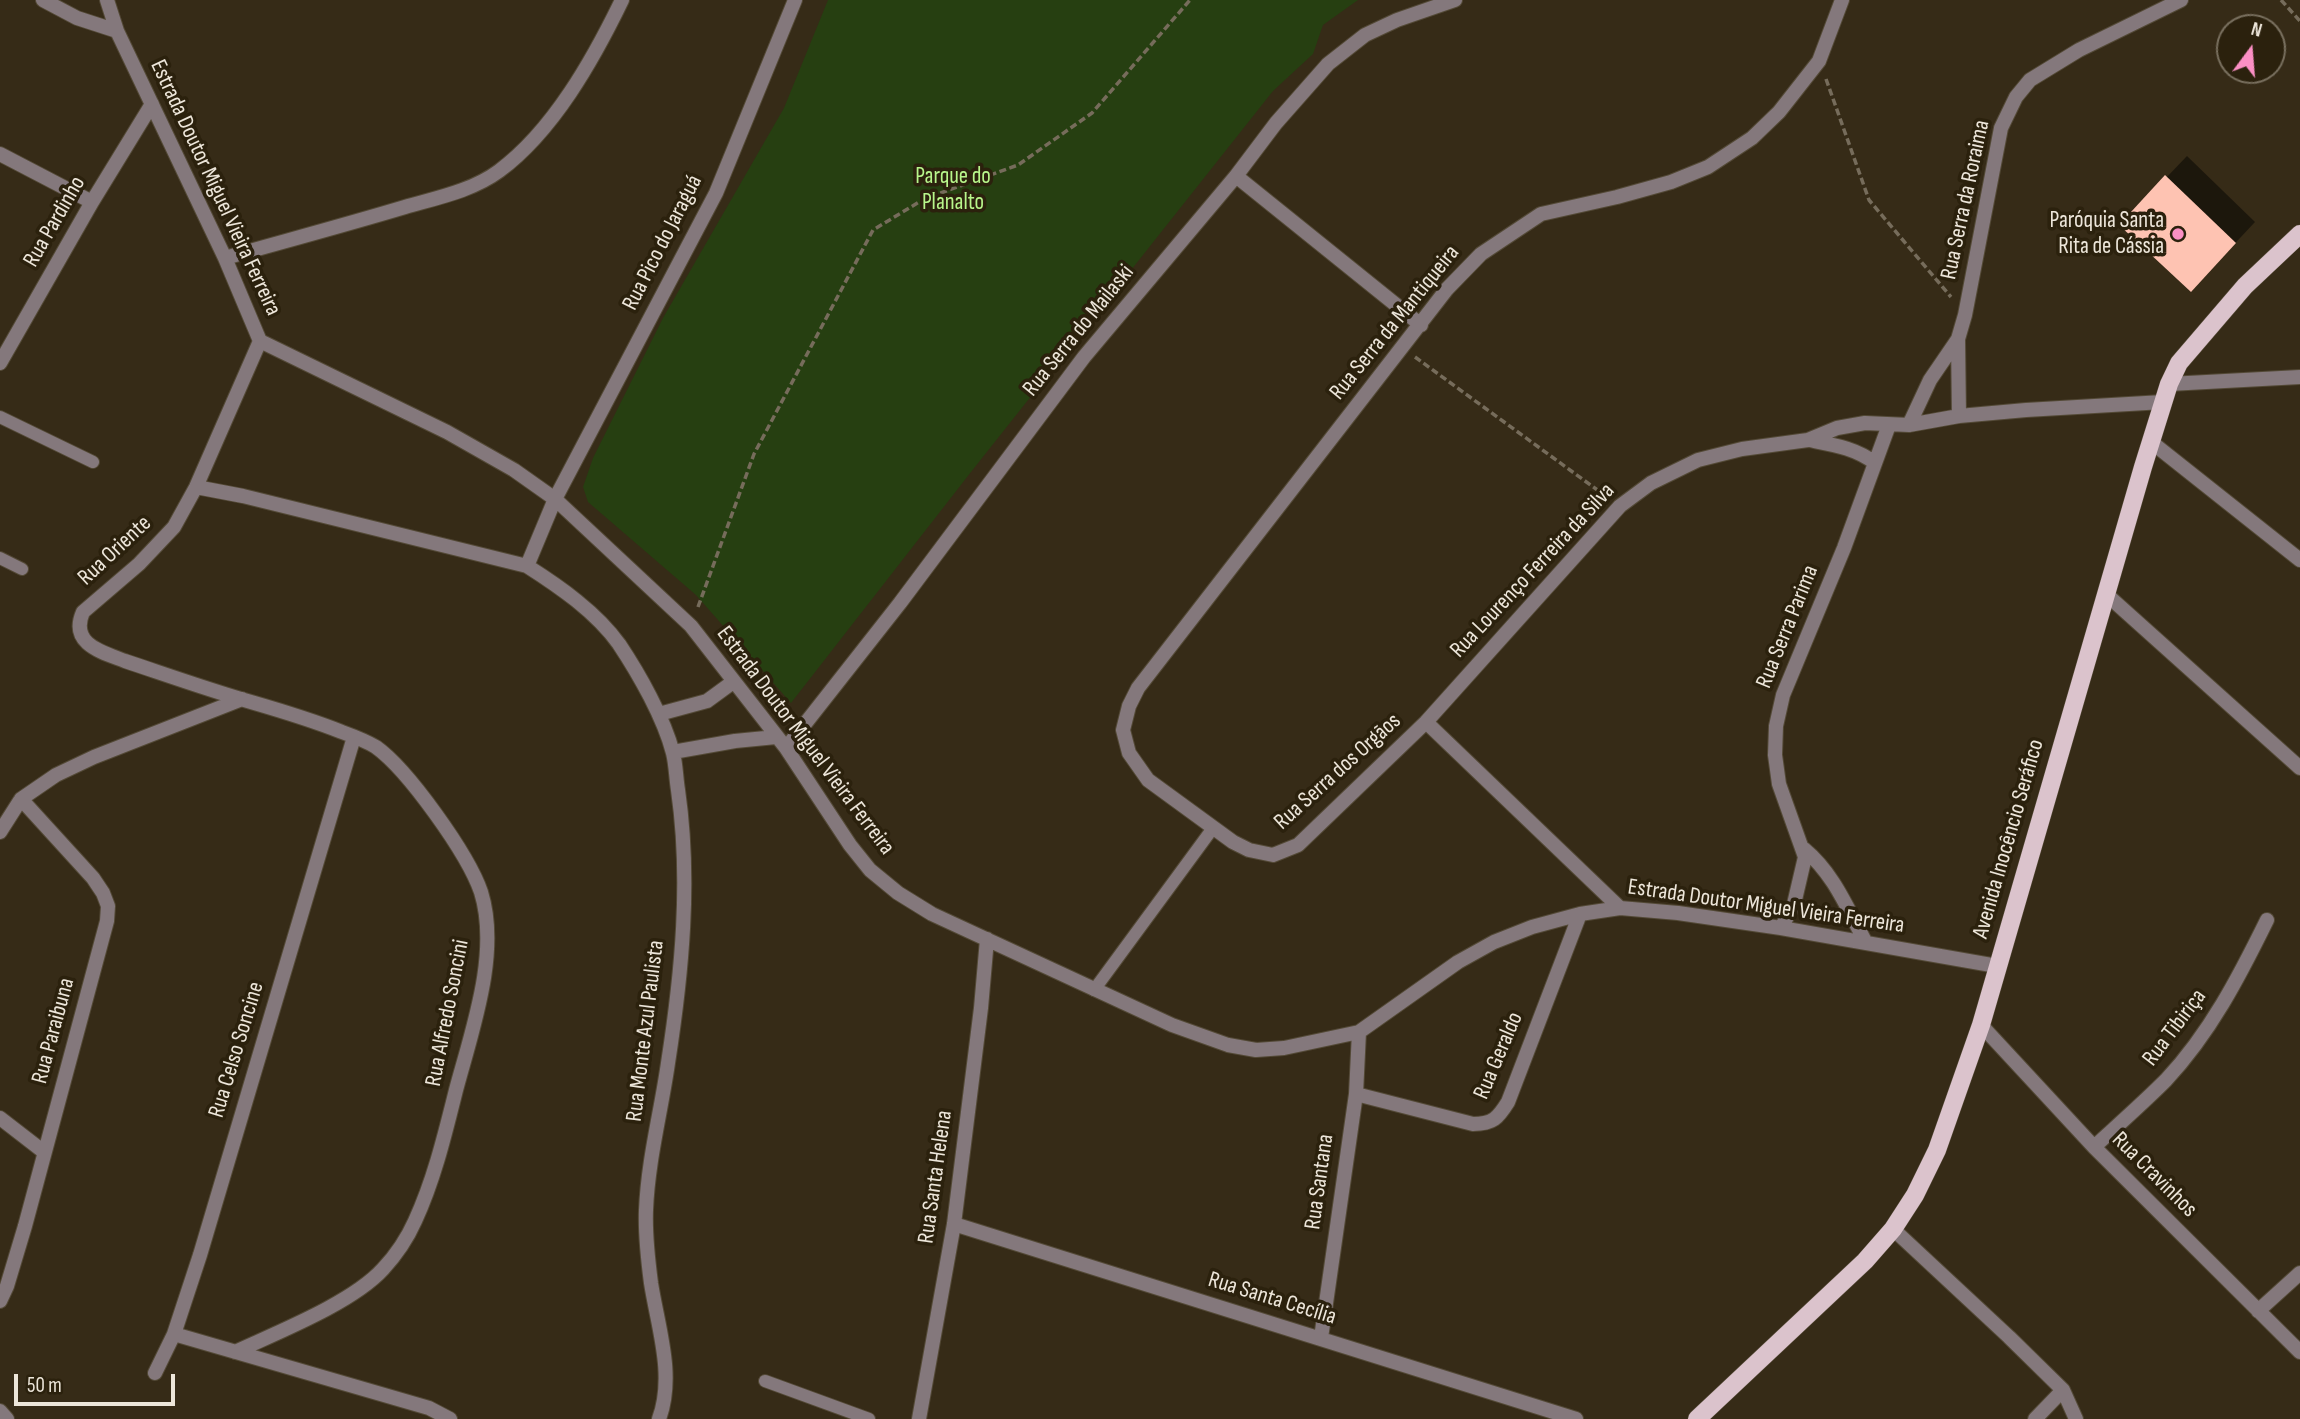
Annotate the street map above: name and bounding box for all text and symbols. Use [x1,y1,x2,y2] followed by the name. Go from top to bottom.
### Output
[2216,14,2286,84] north arrow
[2248,18,2264,43] text: N
[144,56,286,320] street label: Estrada Doutor Miguel Vieira Ferreira
[1936,118,1996,282] street label: Rua Serra da Roraima
[915,163,991,217] park label: Parque do Planalto
[617,171,709,315] street label: Rua Pico do Jaraguá
[18,172,92,272] street label: Rua Pardinho
[2050,207,2164,261] place label: Paróquia Santa Rita de Cássia
[2170,226,2186,242] marker: Paróquia Santa Rita de Cássia
[1324,240,1466,406] street label: Rua Serra da Mantiqueira
[1018,260,1140,402] street label: Rua Serra do Mailaski
[1445,478,1621,664] street label: Rua Lourenço Ferreira da Silva
[73,510,157,592] street label: Rua Oriente
[1751,562,1825,692] street label: Rua Serra Parima
[710,621,900,861] street label: Estrada Doutor Miguel Vieira Ferreira
[1269,708,1407,836] street label: Rua Serra dos Orgãos
[1967,736,2051,942] street label: Avenida Inocêncio Seráfico
[1626,874,1906,940] street label: Estrada Doutor Miguel Vieira Ferreira
[420,937,476,1089] street label: Rua Alfredo Soncini
[621,939,671,1123] street label: Rua Monte Azul Paulista
[27,975,81,1087] street label: Rua Paraibuna
[203,979,271,1121] street label: Rua Celso Soncine
[2137,984,2213,1072] street label: Rua Tibiriça
[1468,1008,1530,1104] street label: Rua Geraldo
[913,1109,959,1245] street label: Rua Santa Helena
[2106,1127,2202,1223] street label: Rua Cravinhos
[1300,1133,1340,1231] street label: Rua Santana
[1205,1266,1339,1332] street label: Rua Santa Cecília
[18,1360,178,1404] scale bar
[27,1373,62,1398] text: 50 m

